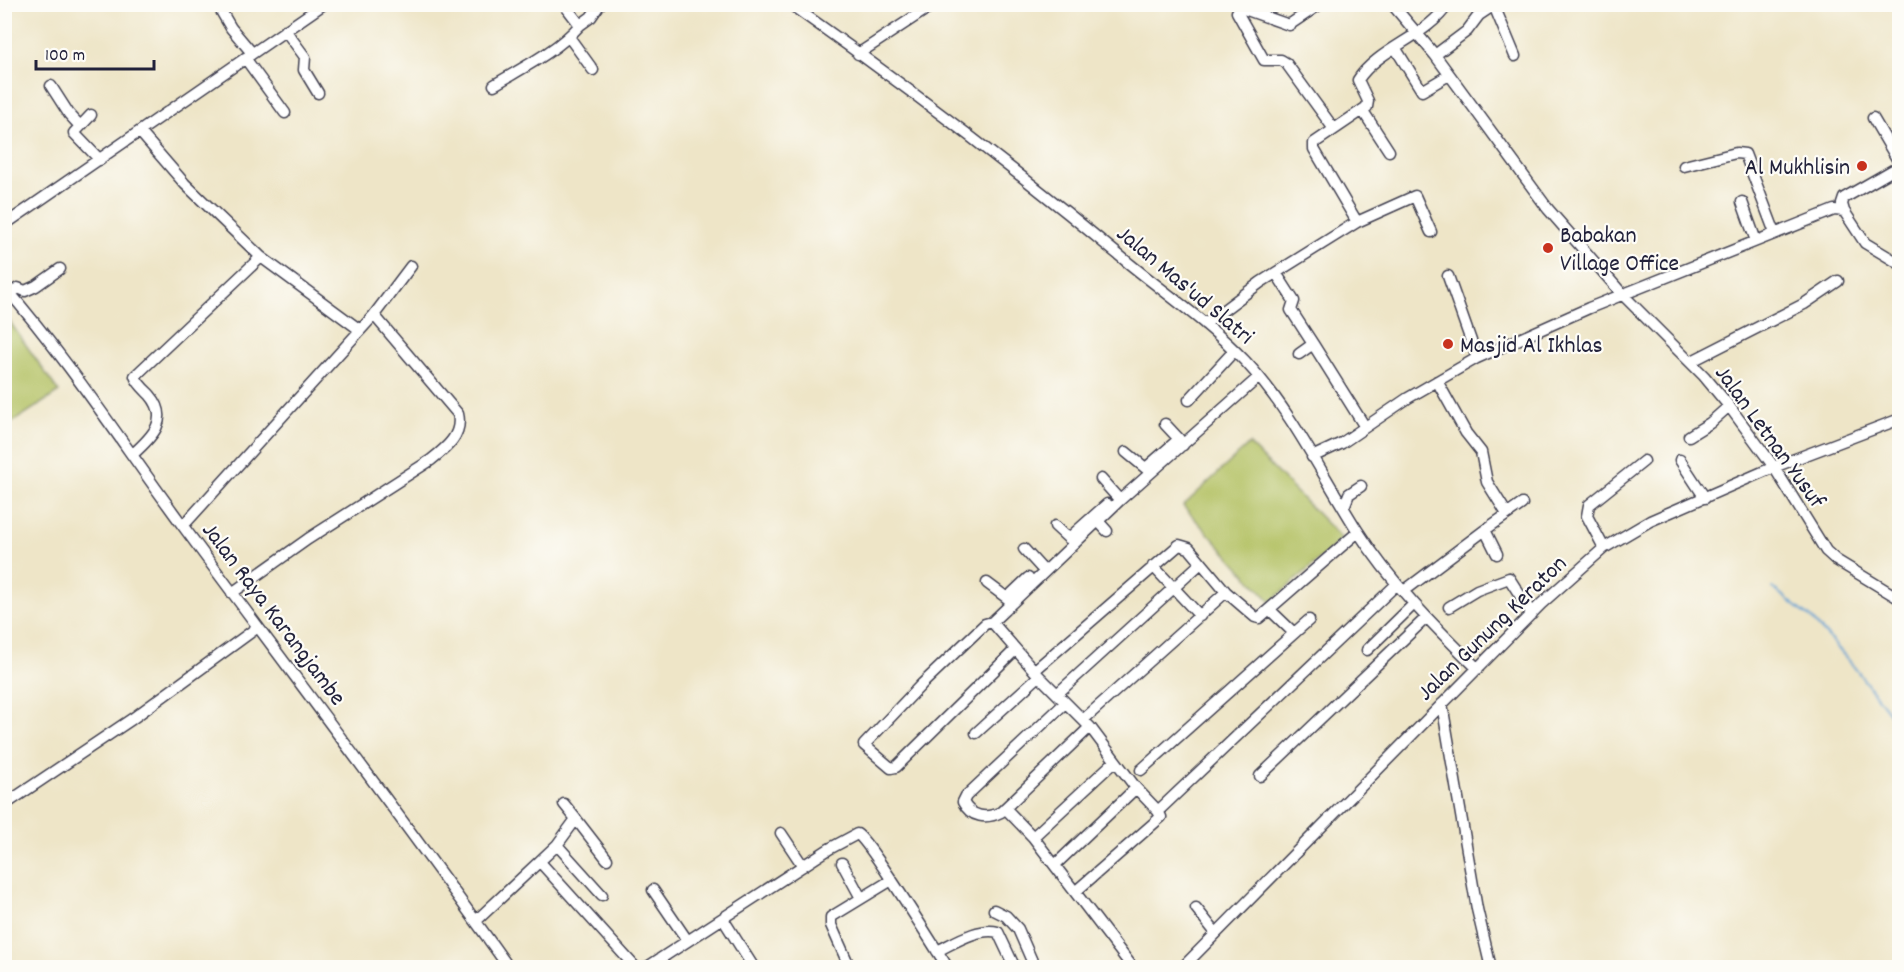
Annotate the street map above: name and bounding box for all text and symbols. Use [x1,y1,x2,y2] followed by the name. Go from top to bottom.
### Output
[36,33,154,71] scale bar
[45,44,85,69] text: 100 m
[1745,152,1850,186] place label: Al Mukhlisin
[1855,159,1869,173] marker: Al Mukhlisin
[1108,218,1260,354] street label: Jalan Mas'ud Slatri
[1560,220,1679,282] place label: Babakan Village Office
[1541,241,1555,255] marker: Babakan Village Office
[1460,330,1603,364] place label: Masjid Al Ikhlas
[1441,337,1455,351] marker: Masjid Al Ikhlas
[1705,359,1833,517] street label: Jalan Letnan Yusuf
[192,516,353,714] street label: Jalan Raya Karangjambe
[1410,549,1576,710] street label: Jalan Gunung Keraton

